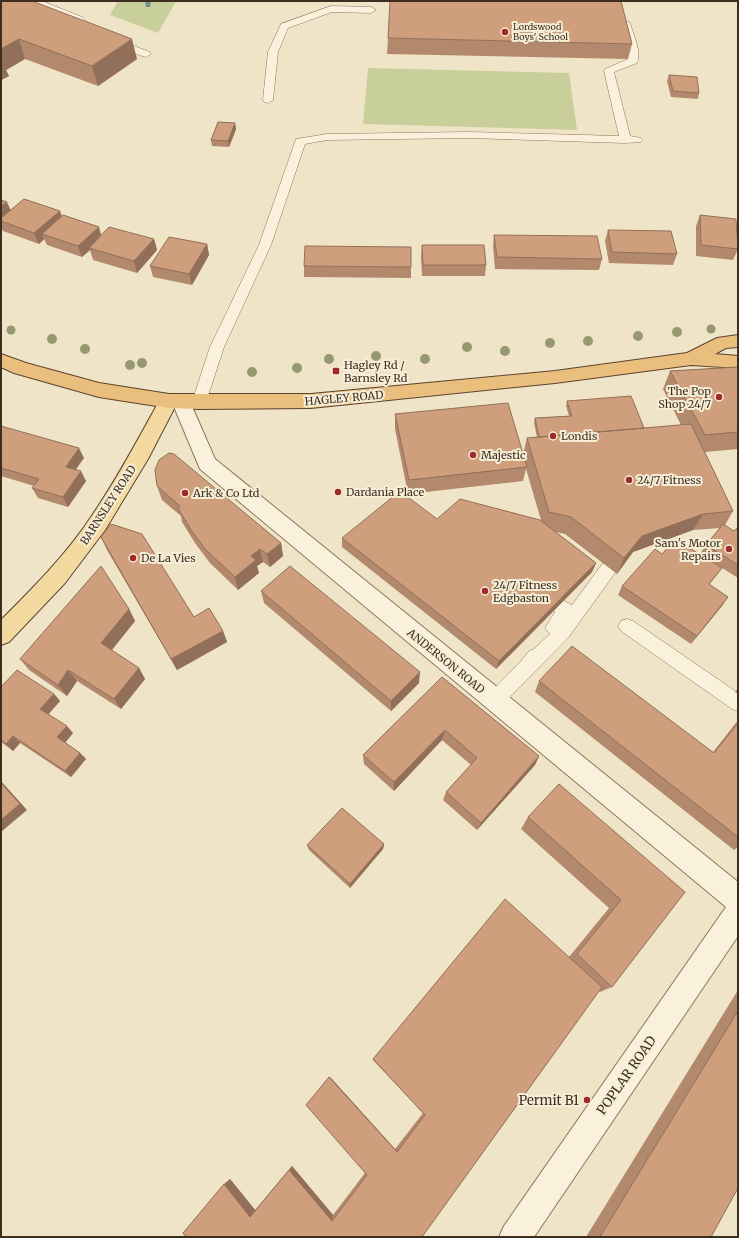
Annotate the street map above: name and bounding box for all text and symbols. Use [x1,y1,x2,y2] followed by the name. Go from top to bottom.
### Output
[513,21,568,42] place label: Lordswood Boys' School
[500,27,510,37] marker: Lordswood Boys' School
[344,358,408,385] place label: Hagley Rd / Barnsley Rd
[331,366,341,376] marker: Hagley Rd / Barnsley Rd
[658,384,711,411] place label: The Pop Shop 24/7
[304,388,384,408] street label: HAGLEY ROAD
[714,392,724,402] marker: The Pop Shop 24/7
[561,429,597,443] place label: Londis
[548,431,558,441] marker: Londis
[481,448,526,462] place label: Majestic
[468,450,478,460] marker: Majestic
[77,463,139,547] street label: BARNSLEY ROAD
[637,473,701,487] place label: 24/7 Fitness
[624,475,634,485] marker: 24/7 Fitness
[346,485,425,499] place label: Dardania Place
[192,486,260,500] place label: Ark & Co Ltd
[333,487,343,497] marker: Dardania Place
[180,488,190,498] marker: Ark & Co Ltd
[655,536,721,563] place label: Sam's Motor Repairs
[724,544,734,554] marker: Sam's Motor Repairs
[141,551,196,565] place label: De La Vies
[128,553,138,563] marker: De La Vies
[493,578,557,605] place label: 24/7 Fitness Edgbaston
[480,586,490,596] marker: 24/7 Fitness Edgbaston
[404,625,488,697] street label: ANDERSON ROAD
[593,1032,660,1118] street label: POPLAR ROAD
[519,1092,579,1109] place label: Permit B1
[582,1095,592,1105] marker: Permit B1

